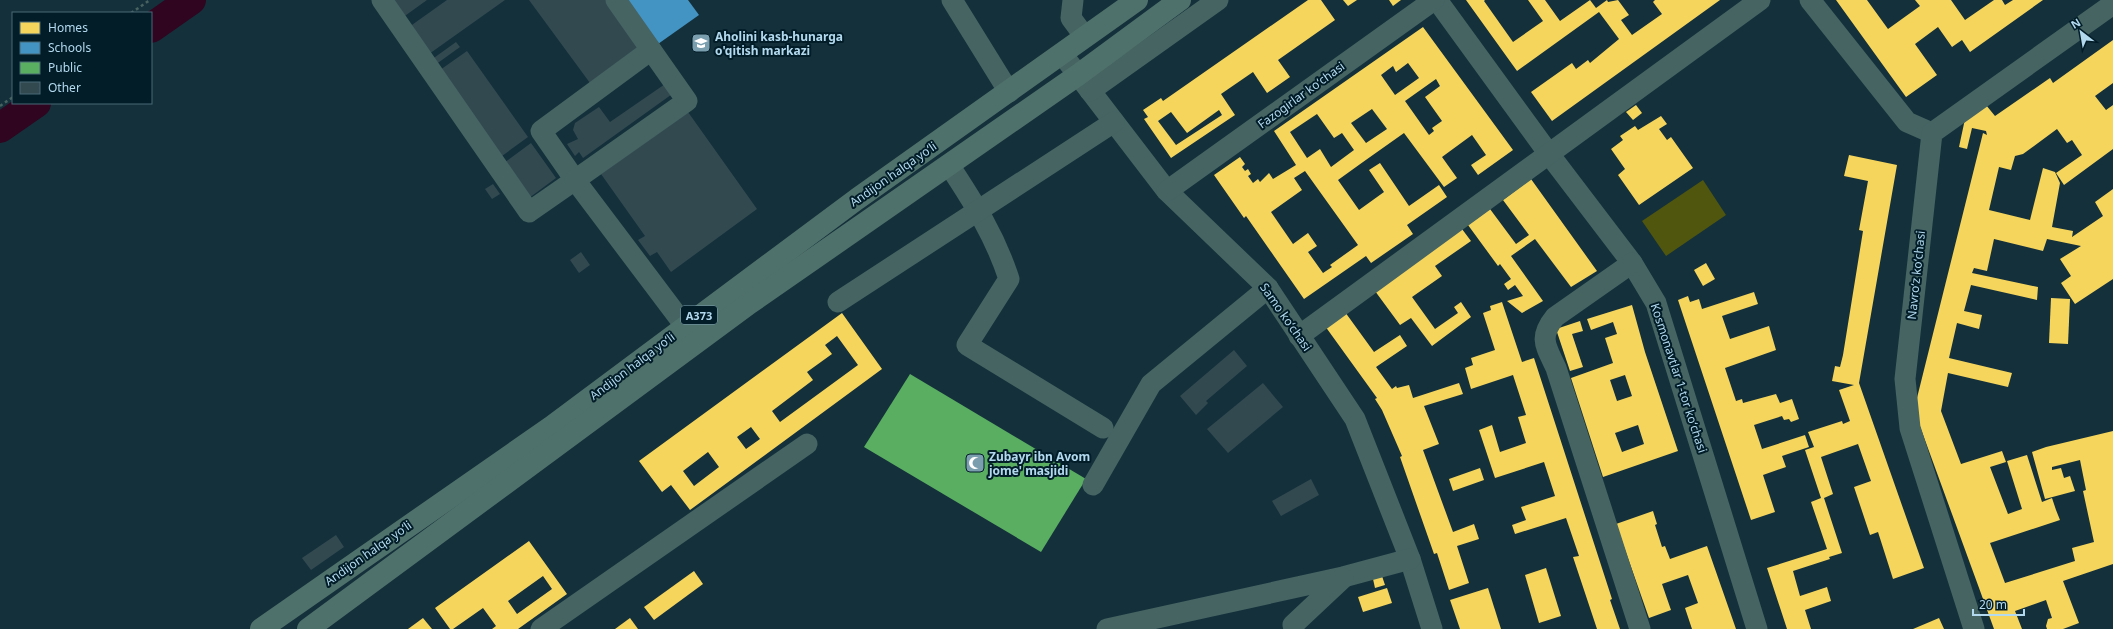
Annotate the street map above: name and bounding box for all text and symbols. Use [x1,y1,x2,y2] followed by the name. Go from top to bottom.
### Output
[12,12,152,104] legend
[2061,12,2101,52] north arrow
[2068,14,2083,32] text: N
[48,19,88,36] text: Homes
[715,28,843,59] place label: Aholini kasb-hunarga o'qitish markazi
[690,32,712,54] school or university icon: Aholini kasb-hunarga o'qitish markazi
[48,39,91,56] text: Schools
[1254,58,1348,132] street label: Fazogirlar koʻchasi
[48,59,82,76] text: Public
[48,79,81,96] text: Other
[846,138,940,210] street label: Andijon halqa yo‘li
[1903,230,1929,320] street label: Navroʻz koʻchasi
[1256,280,1316,354] street label: Samo koʻchasi
[1647,301,1711,455] street label: Kosmonavtlar 1-tor koʻchasi
[681,306,717,324] road number: A373
[586,328,678,404] street label: Andijon halqa yo‘li
[988,448,1090,479] place label: Zubayr ibn Avom jome' masjidi
[964,452,986,474] mosque icon: Zubayr ibn Avom jome' masjidi
[321,517,415,589] street label: Andijon halqa yo‘li
[1973,591,2024,617] scale bar
[1979,596,2007,613] text: 20 m

